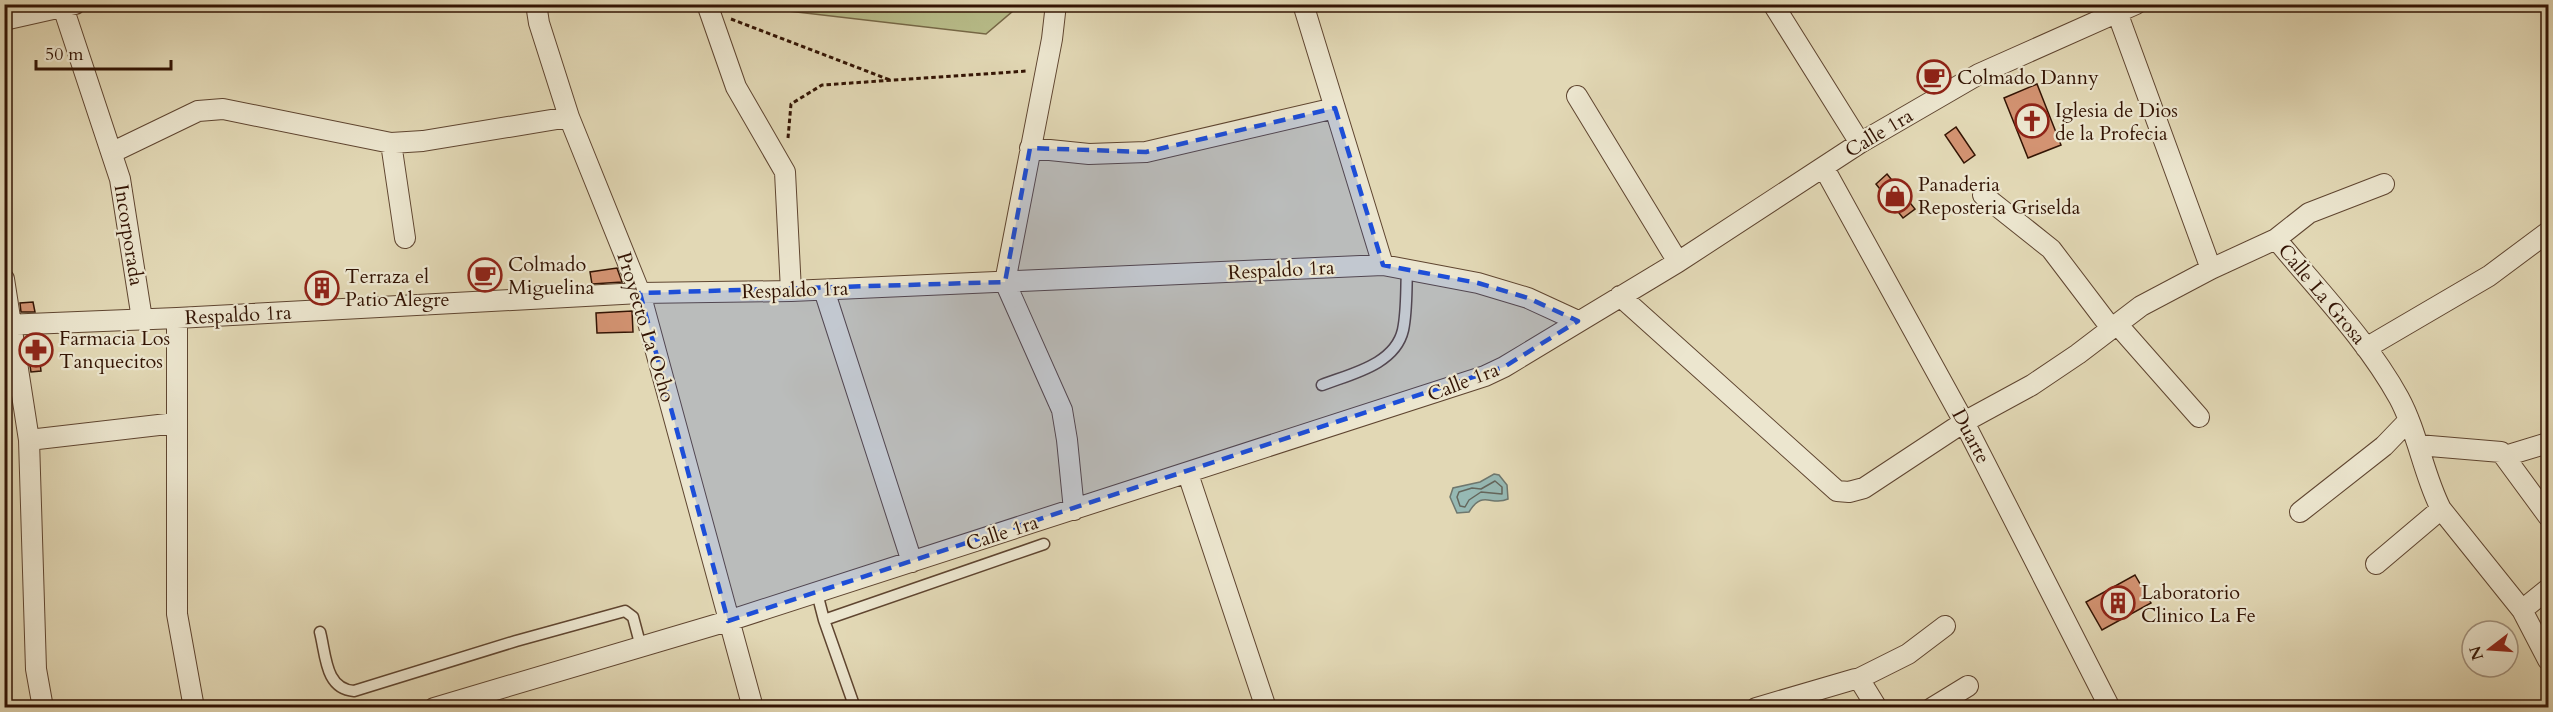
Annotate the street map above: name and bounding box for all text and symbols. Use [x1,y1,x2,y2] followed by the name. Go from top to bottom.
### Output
[36,33,171,71] scale bar
[45,42,84,67] text: 50 m
[1916,59,1952,95] cafe icon: Colmado Danny
[1957,64,2099,91] place label: Colmado Danny
[2055,97,2178,147] place label: Iglesia de Dios de la Profecia
[1840,102,1918,164] street label: Calle 1ra
[2014,103,2050,139] church icon: Iglesia de Dios de la Profecia
[1918,171,2081,221] place label: Panaderia Reposteria Griselda
[1877,178,1913,214] shop icon: Panaderia Reposteria Griselda
[108,182,150,288] street label: Incorporada
[2272,238,2372,350] street label: Calle La Grosa
[610,249,682,405] street label: Proyecto La Ocho
[508,251,595,301] place label: Colmado Miguelina
[1227,254,1335,286] street label: Respaldo 1ra
[467,257,503,293] cafe icon: Colmado Miguelina
[345,263,450,313] place label: Terraza el Patio Alegre
[304,270,340,306] building icon: Terraza el Patio Alegre
[741,275,849,305] street label: Respaldo 1ra
[184,299,292,331] street label: Respaldo 1ra
[59,325,170,375] place label: Farmacia Los Tanquecitos
[18,332,54,368] pharmacy icon: Farmacia Los Tanquecitos
[1423,356,1503,408] street label: Calle 1ra
[1945,404,1997,468] street label: Duarte
[962,509,1042,557] street label: Calle 1ra
[2141,579,2256,629] place label: Laboratorio Clinico La Fe
[2100,585,2136,621] building icon: Laboratorio Clinico La Fe
[2460,619,2520,679] north arrow
[2464,643,2489,663] text: N

